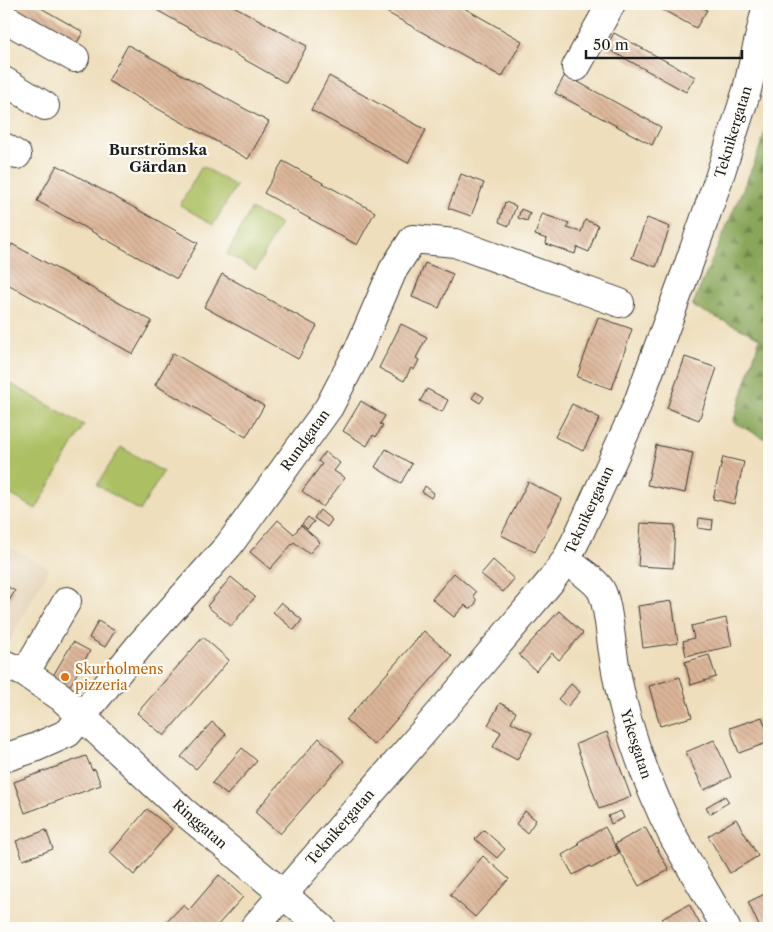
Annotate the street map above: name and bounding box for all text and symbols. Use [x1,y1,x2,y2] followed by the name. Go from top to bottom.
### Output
[586,28,742,60] scale bar
[593,35,629,54] text: 50 m
[710,84,756,180] street label: Teknikergatan
[109,140,207,176] district label: Burströmska Gärdan
[277,405,334,474] street label: Rundgatan
[561,463,617,557] street label: Teknikergatan
[75,660,163,694] place label: Skurholmens pizzeria
[59,671,71,683] marker: Skurholmens pizzeria
[616,706,656,781] street label: Yrkesgatan
[302,785,378,869] street label: Teknikergatan
[169,795,231,853] street label: Ringgatan

